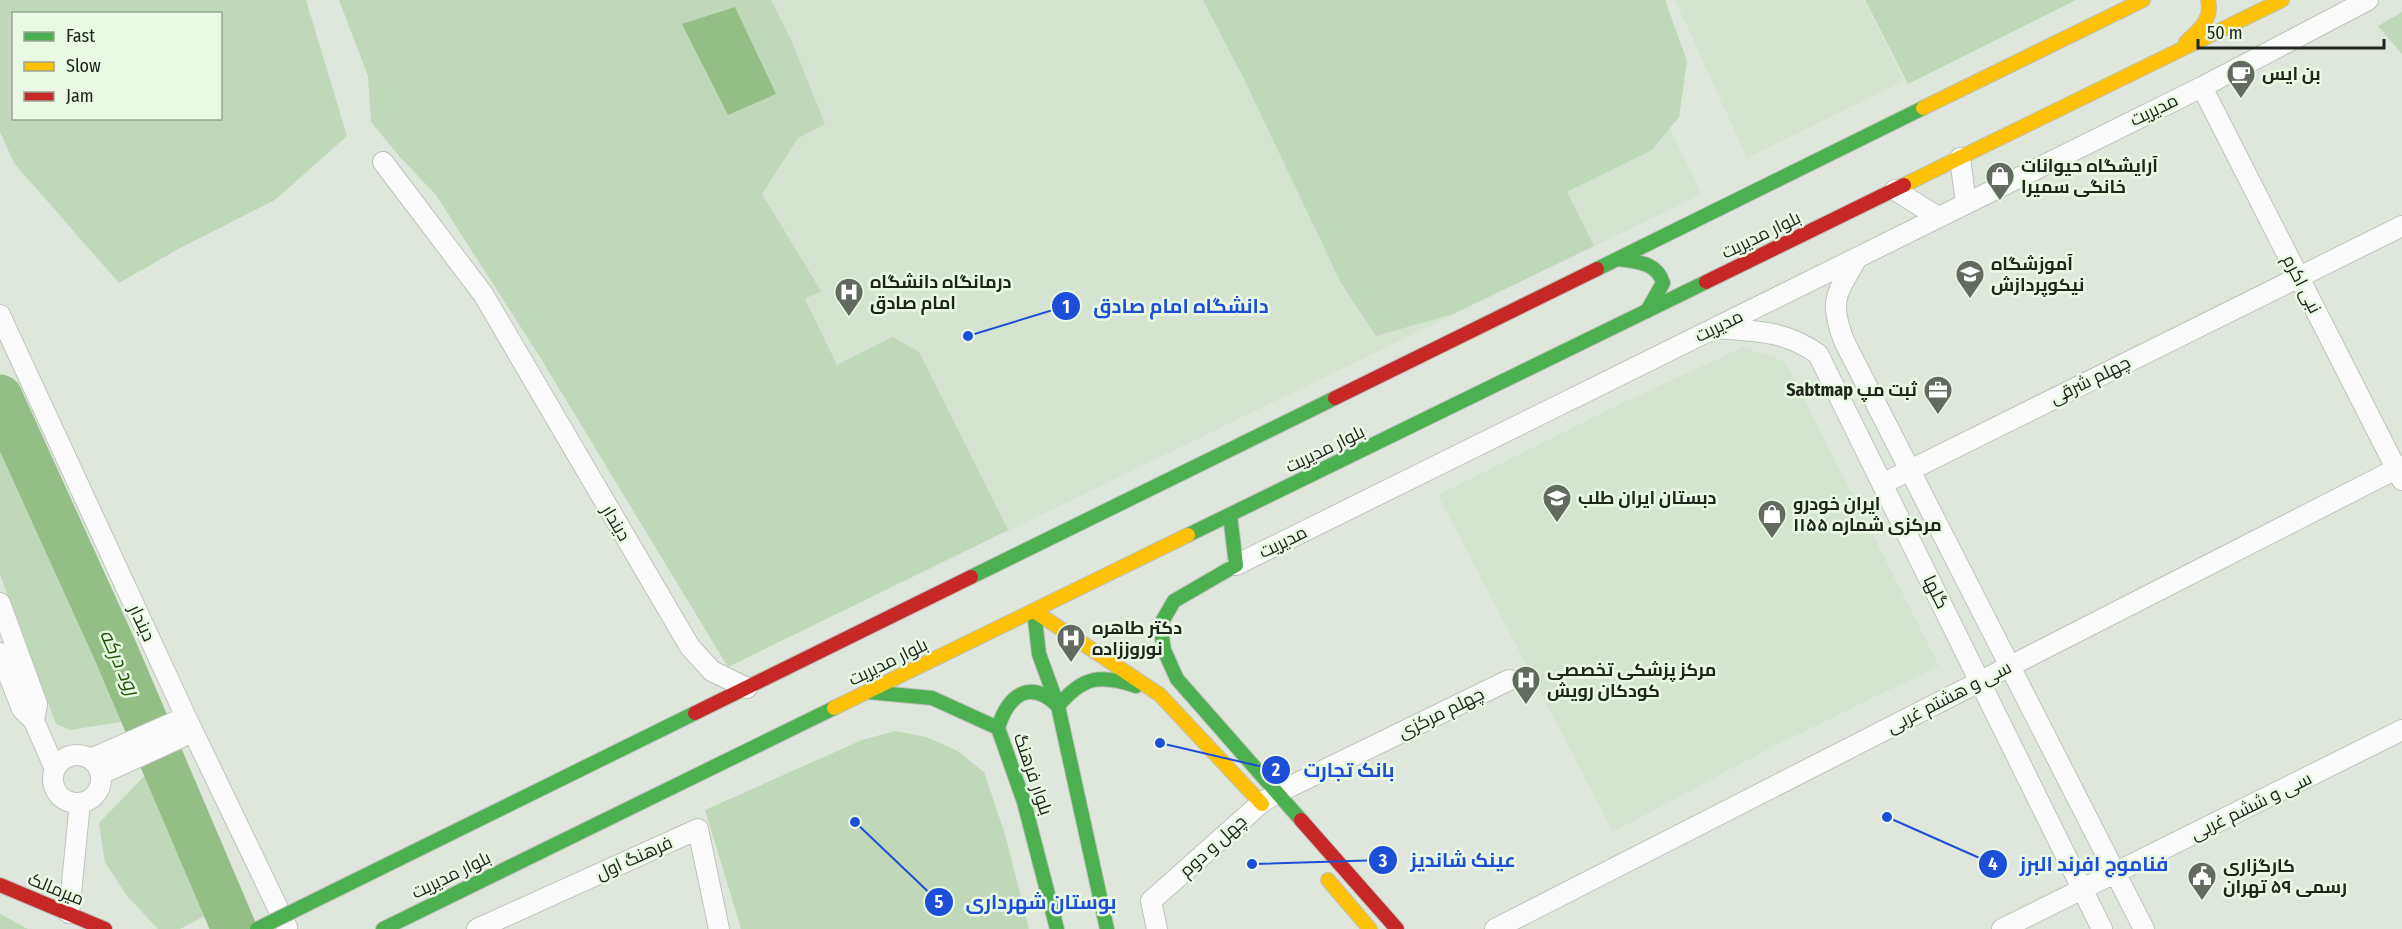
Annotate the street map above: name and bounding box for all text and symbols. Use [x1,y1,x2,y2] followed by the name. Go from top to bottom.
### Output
[12,12,222,120] legend
[2198,12,2384,50] scale bar
[2207,22,2243,44] text: 50 m
[66,25,95,47] text: Fast
[66,55,101,77] text: Slow
[2225,58,2257,100] cafe icon: بن ایس
[2262,63,2321,85] place label: بن ایس
[66,85,94,107] text: Jam
[2126,89,2182,131] street label: مدیریت
[2021,155,2158,198] place label: آرایشگاه حیوانات خانگی سمیرا
[1984,160,2016,202] shop icon: آرایشگاه حیوانات خانگی سمیرا
[1718,206,1804,264] street label: بلوار مدیریت
[2277,251,2326,318] street label: نبی اکرم
[1991,253,2084,297] place label: آموزشگاه نیکوپردازش
[1954,258,1986,300] school or university icon: آموزشگاه نیکوپردازش
[870,271,1011,315] place label: درمانگاه دانشگاه امام صادق
[833,276,865,318] hospital icon: درمانگاه دانشگاه امام صادق
[1051,287,1280,325] callout: دانشگاه امام صادق
[1093,294,1269,320] text: دانشگاه امام صادق
[1062,296,1070,318] text: 1
[1691,305,1747,347] street label: مدیریت
[2046,351,2134,410] street label: چهلم شرقی
[1922,374,1954,416] office icon: Sabtmap ثبت مپ
[1786,379,1917,402] place label: Sabtmap ثبت مپ
[1282,420,1368,478] street label: بلوار مدیریت
[1541,482,1573,524] school or university icon: دبستان ایران طلب
[1578,487,1717,509] place label: دبستان ایران طلب
[1793,493,1942,536] place label: ایران خودرو مرکزی شماره ۱۱۵۵
[1756,498,1788,540] shop icon: ایران خودرو مرکزی شماره ۱۱۵۵
[596,500,635,545] street label: دیندار
[1255,521,1311,563] street label: مدیریت
[1918,572,1954,612] street label: گلها
[124,600,160,645] street label: دیندار
[1092,617,1182,660] place label: دکتر طاهره نوروززاده
[1055,622,1087,664] hospital icon: دکتر طاهره نوروززاده
[95,625,146,700] water label: رود درکه
[845,633,931,691] street label: بلوار مدیریت
[1883,656,2016,739] street label: سی و هشتم غربی
[1547,659,1716,702] place label: مرکز پزشکی تخصصی کودکان رویش
[1510,664,1542,706] hospital icon: مرکز پزشکی تخصصی کودکان رویش
[1394,683,1488,744] street label: چهلم مرکزی
[1009,730,1057,818] street label: بلوار فرهنگ
[1261,751,1406,789] callout: بانک تجارت
[1303,758,1395,782] text: بانک تجارت
[1271,759,1280,781] text: 2
[2187,767,2316,846] street label: سی و ششم غربی
[1175,810,1252,883] street label: چهل و دوم
[592,831,676,885] street label: فرهنگ اول
[1368,841,1528,879] callout: عینک شاندیز
[1978,845,2181,883] callout: فناموج افرند البرز
[408,846,494,904] street label: بلوار مدیریت
[1409,848,1516,872] text: عینک شاندیز
[1378,850,1388,872] text: 3
[2019,852,2168,878] text: فناموج افرند البرز
[1988,853,1998,875] text: 4
[2223,855,2347,898] place label: کارگزاری رسمی ۵۹ تهران
[2186,860,2218,902] public building icon: کارگزاری رسمی ۵۹ تهران
[25,868,87,910] street label: میرمالک
[924,883,1128,921] callout: بوستان شهرداری
[966,890,1116,915] text: بوستان شهرداری
[935,891,944,913] text: 5

